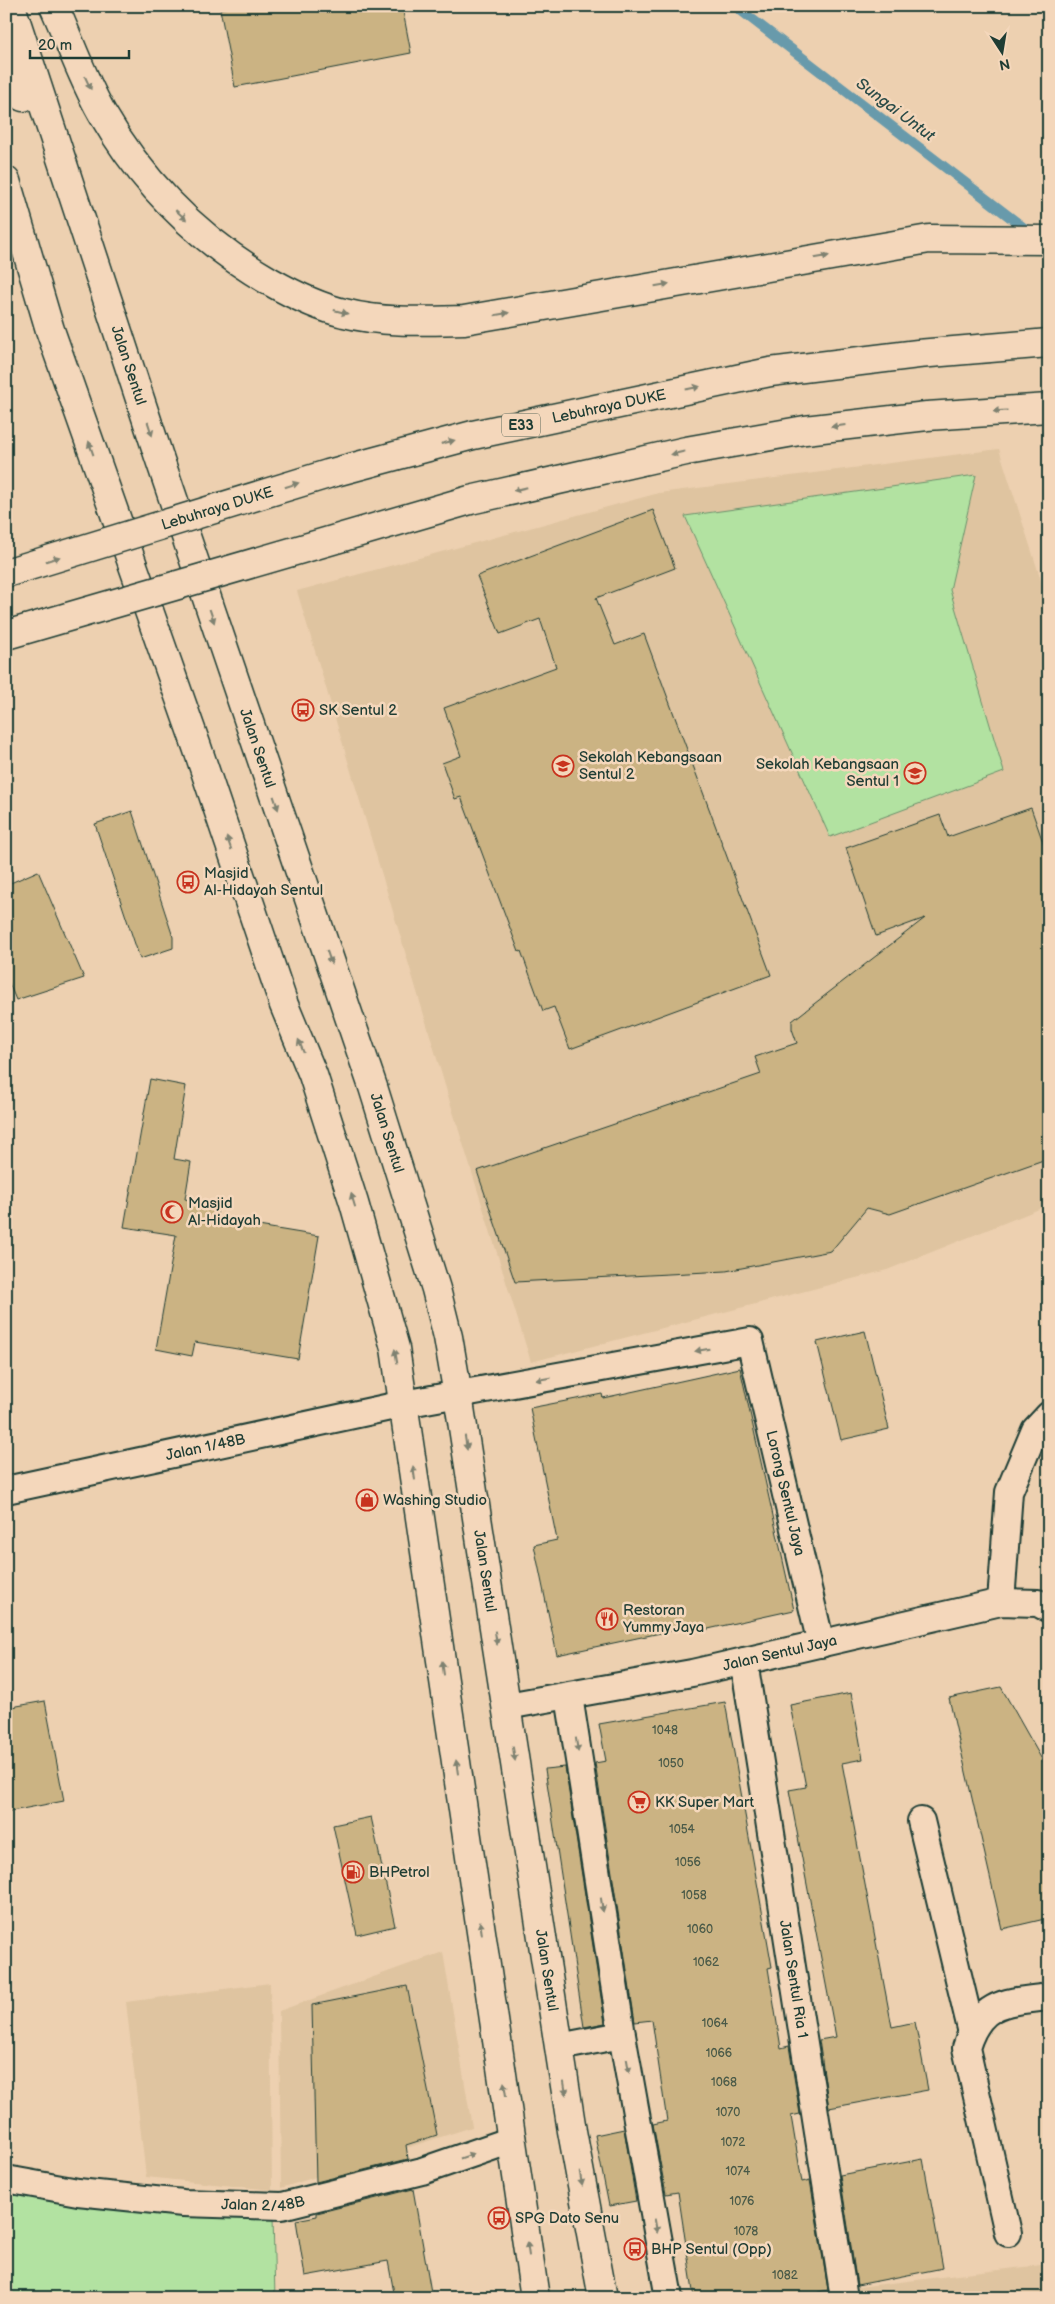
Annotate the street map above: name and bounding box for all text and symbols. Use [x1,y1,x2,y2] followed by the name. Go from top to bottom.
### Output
[30,28,129,60] scale bar
[978,28,1028,78] north arrow
[38,36,72,55] text: 20 m
[998,55,1012,74] text: N
[852,74,939,146] water label: Sungai Untut
[85,76,93,90] one-way arrow
[174,209,186,221] one-way arrow
[815,253,831,261] one-way arrow
[655,281,671,289] one-way arrow
[333,308,349,316] one-way arrow
[494,309,510,317] one-way arrow
[107,323,151,407] street label: Jalan Sentul
[685,384,700,392] one-way arrow
[550,385,668,428] street label: Lebuhraya DUKE
[992,407,1008,415] one-way arrow
[502,414,540,436] road number: E33
[146,422,154,437] one-way arrow
[830,422,846,430] one-way arrow
[441,438,456,446] one-way arrow
[86,440,94,455] one-way arrow
[671,449,686,457] one-way arrow
[285,481,300,489] one-way arrow
[159,482,276,534] street label: Lebuhraya DUKE
[512,485,527,493] one-way arrow
[46,554,61,562] one-way arrow
[209,609,217,624] one-way arrow
[291,698,315,722] bus stop icon: SK Sentul 2
[319,701,397,720] place label: SK Sentul 2
[236,706,280,790] street label: Jalan Sentul
[579,748,722,784] place label: Sekolah Kebangsaan Sentul 2
[551,754,575,778] school or university icon: Sekolah Kebangsaan Sentul 2
[756,755,899,791] place label: Sekolah Kebangsaan Sentul 1
[903,761,927,785] school or university icon: Sekolah Kebangsaan Sentul 1
[273,796,280,811] one-way arrow
[225,836,233,851] one-way arrow
[204,864,323,900] place label: Masjid Al-Hidayah Sentul
[176,870,200,894] bus stop icon: Masjid Al-Hidayah Sentul
[325,950,333,965] one-way arrow
[297,1038,305,1053] one-way arrow
[366,1090,409,1175] street label: Jalan Sentul
[348,1192,356,1207] one-way arrow
[188,1194,261,1230] place label: Masjid Al-Hidayah
[160,1200,184,1224] mosque icon: Masjid Al-Hidayah
[694,1346,710,1354] one-way arrow
[392,1348,400,1364] one-way arrow
[534,1376,550,1384] one-way arrow
[762,1428,809,1558] street label: Lorong Sentul Jaya
[164,1429,247,1465] street label: Jalan 1/48B
[462,1435,470,1451] one-way arrow
[410,1464,418,1480] one-way arrow
[355,1488,379,1512] shop icon: Washing Studio
[383,1491,487,1510] place label: Washing Studio
[470,1529,501,1613] street label: Jalan Sentul
[622,1601,704,1637] place label: Restoran Yummy Jaya
[595,1607,619,1631] restaurant icon: Restoran Yummy Jaya
[492,1630,500,1646] one-way arrow
[721,1630,839,1675] street label: Jalan Sentul Jaya
[439,1660,447,1676] one-way arrow
[652,1723,678,1738] house number: 1048
[573,1737,581,1753] one-way arrow
[510,1746,518,1762] one-way arrow
[658,1756,684,1771] house number: 1050
[453,1759,461,1775] one-way arrow
[627,1790,651,1814] supermarket icon: KK Super Mart
[655,1793,755,1812] place label: KK Super Mart
[669,1822,696,1837] house number: 1054
[675,1855,701,1870] house number: 1056
[341,1860,365,1884] fuel station icon: BHPetrol
[369,1863,430,1882] place label: BHPetrol
[681,1888,707,1903] house number: 1058
[598,1897,606,1913] one-way arrow
[775,1919,813,2040] street label: Jalan Sentul Ria 1
[477,1920,485,1936] one-way arrow
[687,1922,713,1937] house number: 1060
[531,1928,563,2013] street label: Jalan Sentul
[693,1955,719,1970] house number: 1062
[702,2016,729,2031] house number: 1064
[706,2046,732,2061] house number: 1066
[624,2058,632,2074] one-way arrow
[711,2075,737,2090] house number: 1068
[500,2080,508,2096] one-way arrow
[562,2080,570,2096] one-way arrow
[716,2105,740,2120] house number: 1070
[721,2135,745,2150] house number: 1072
[460,2151,475,2159] one-way arrow
[726,2164,751,2179] house number: 1074
[578,2171,586,2187] one-way arrow
[221,2191,307,2216] street label: Jalan 2/48B
[730,2194,754,2209] house number: 1076
[487,2206,511,2230] bus stop icon: SPG Dato Senu
[515,2209,619,2228] place label: SPG Dato Senu
[652,2218,660,2234] one-way arrow
[734,2224,758,2239] house number: 1078
[623,2237,647,2261] bus stop icon: BHP Sentul (Opp)
[651,2240,772,2259] place label: BHP Sentul (Opp)
[524,2241,532,2257] one-way arrow
[772,2268,798,2283] house number: 1082

